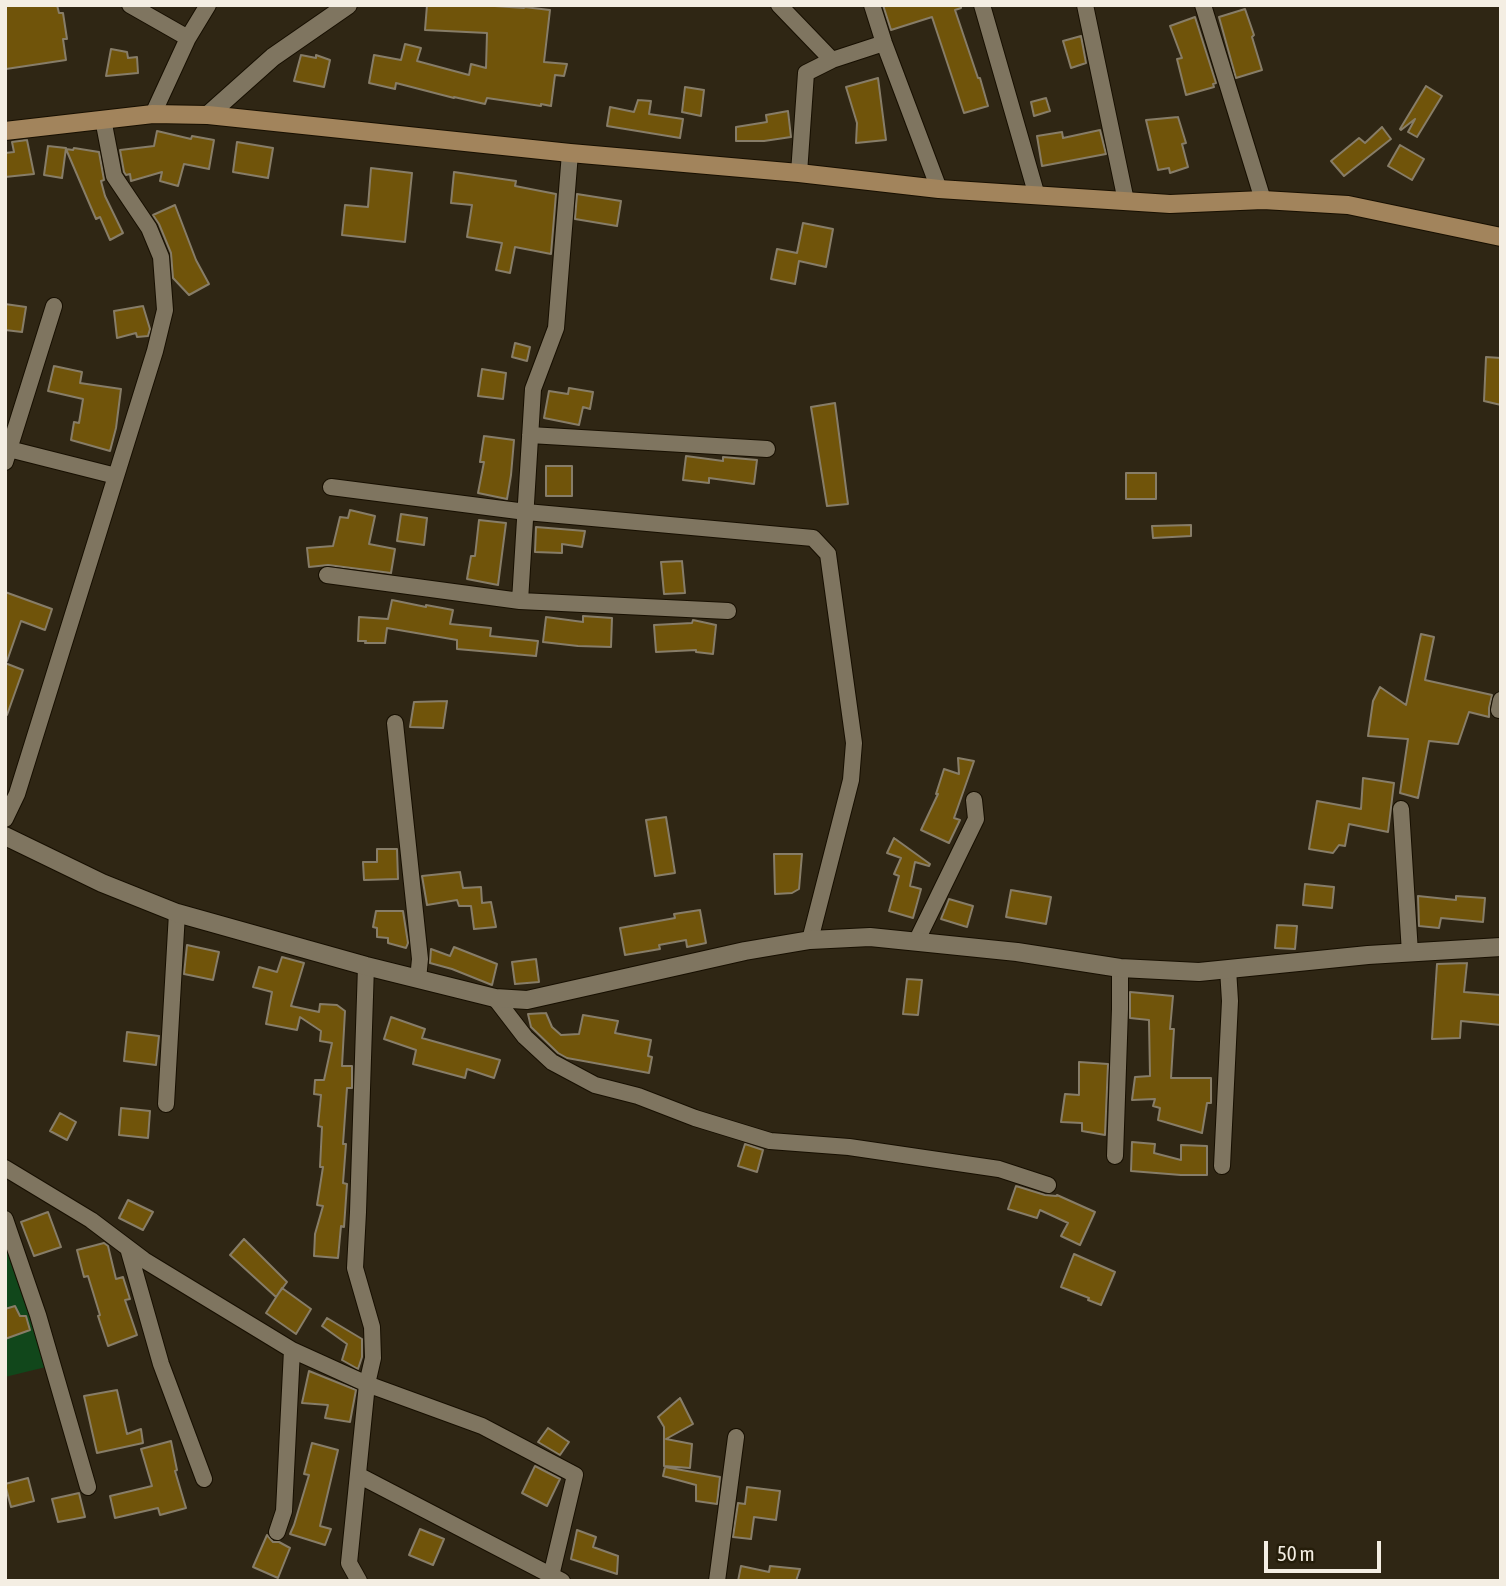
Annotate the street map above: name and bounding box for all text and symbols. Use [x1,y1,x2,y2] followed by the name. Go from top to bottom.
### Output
[1268,1526,1385,1570] scale bar
[1277,1541,1315,1565] text: 50 m

